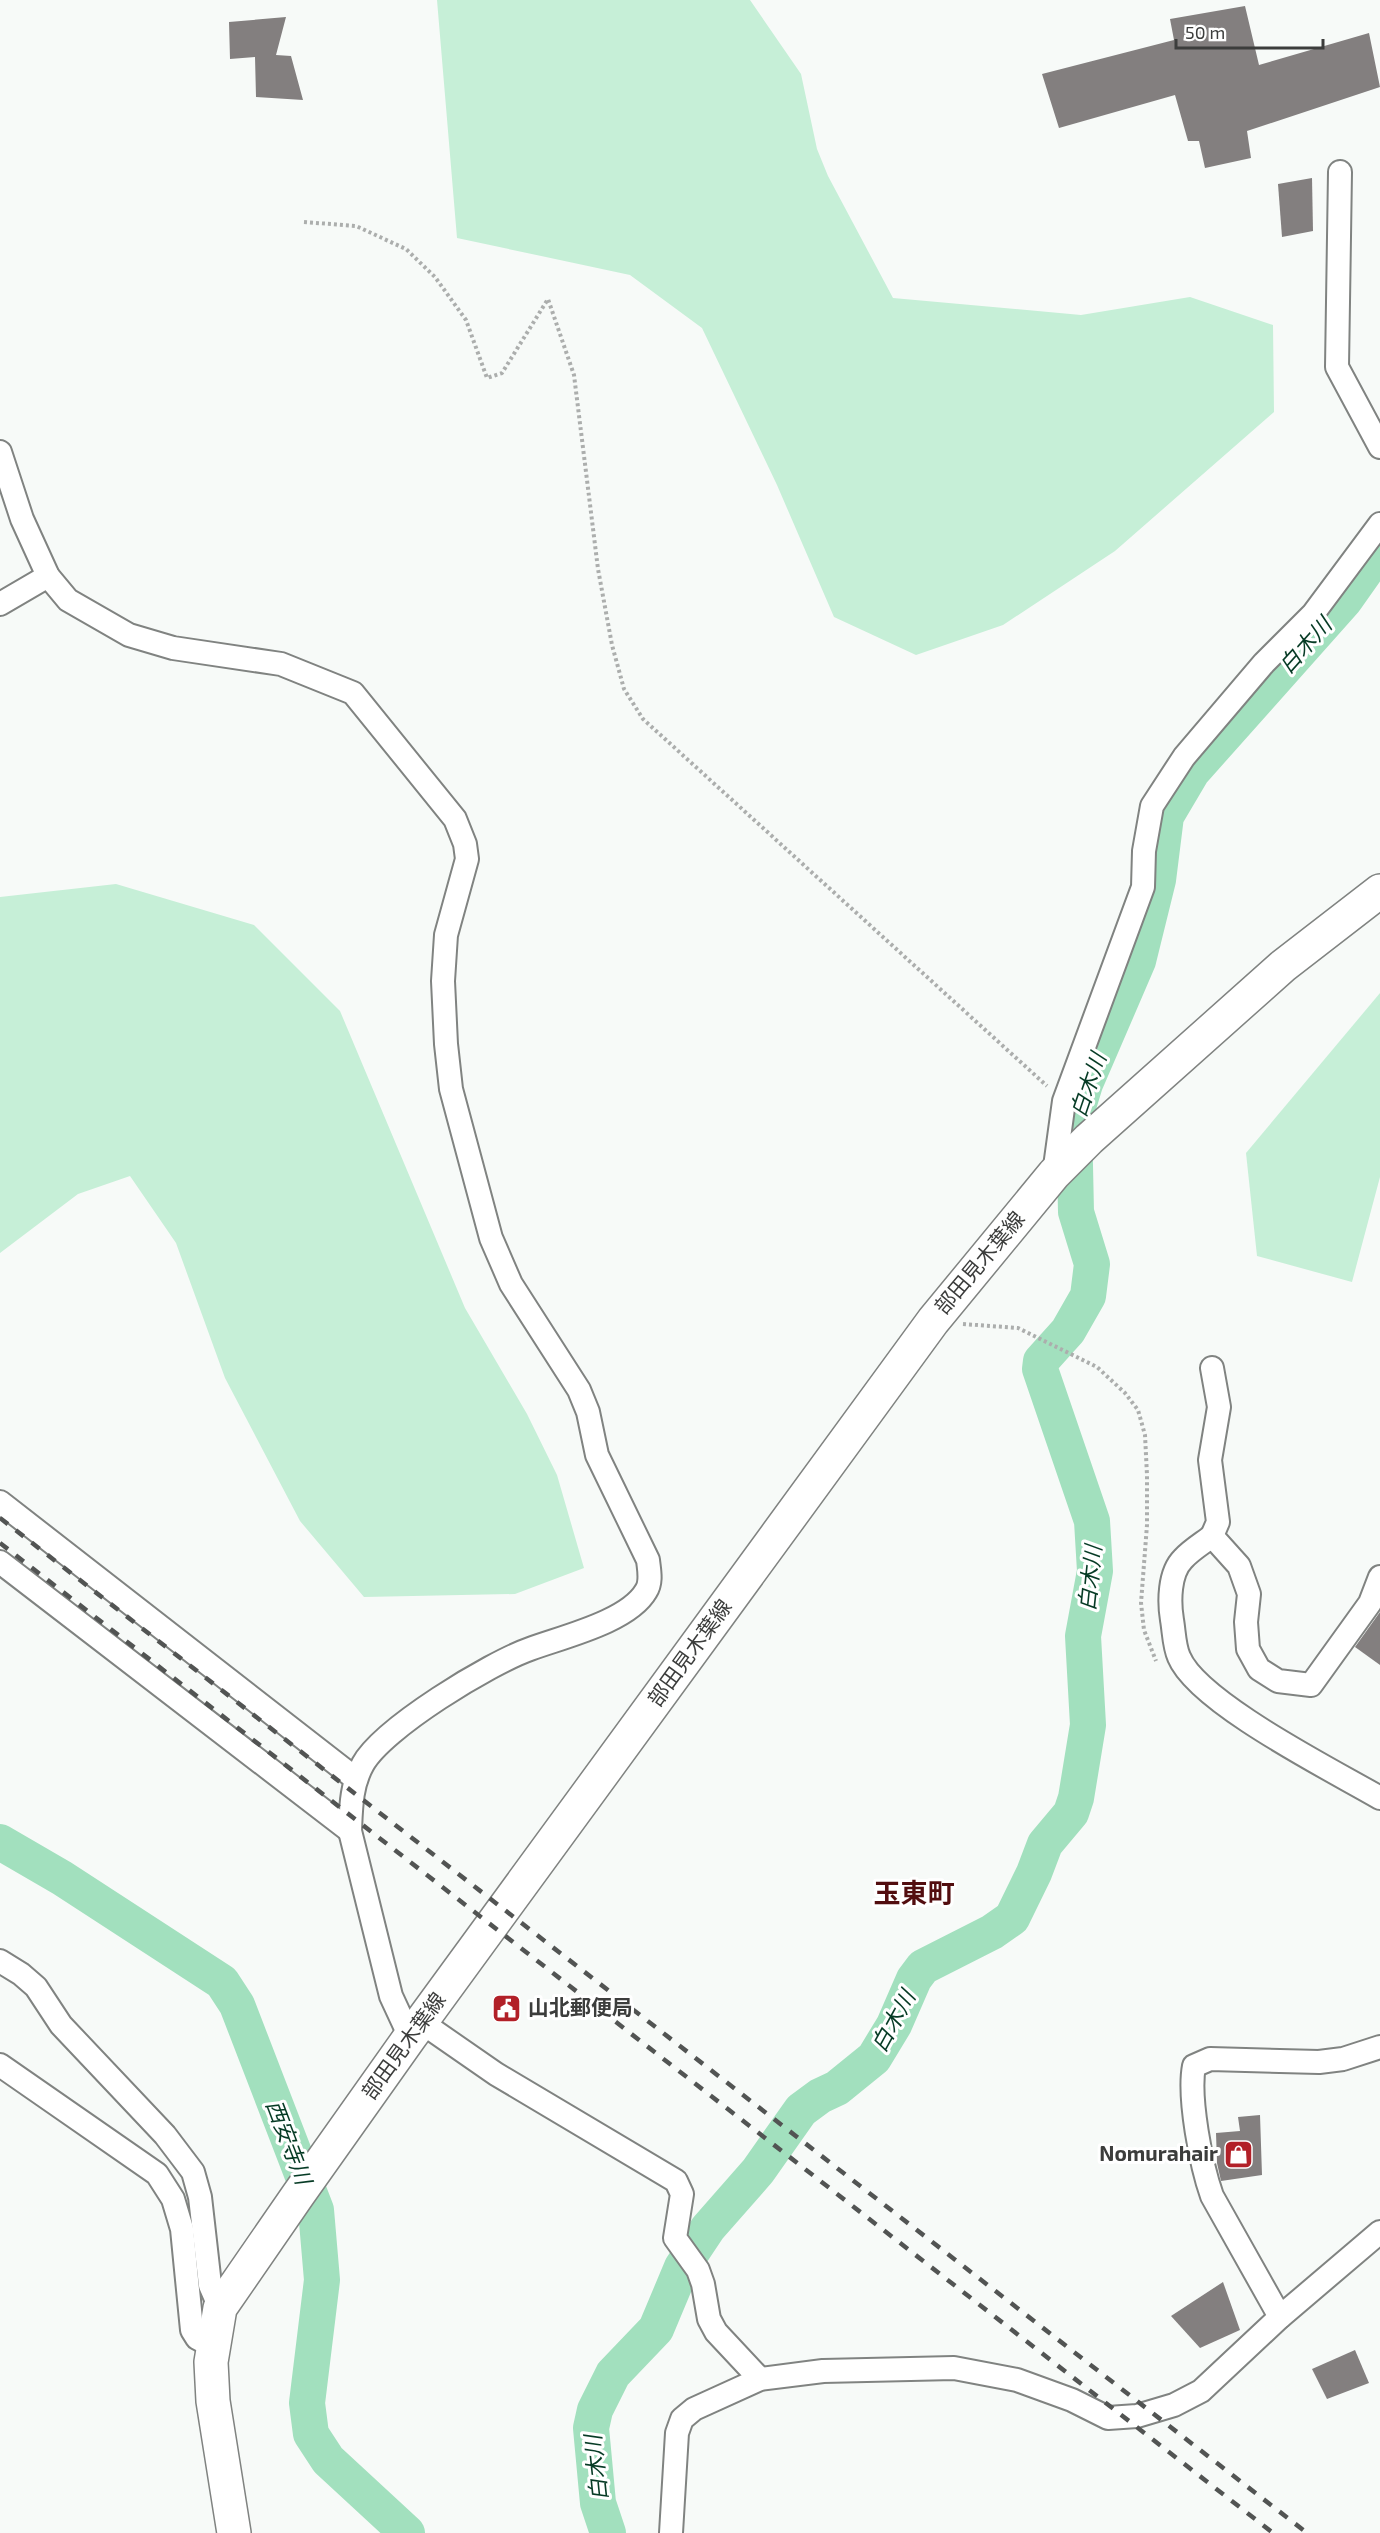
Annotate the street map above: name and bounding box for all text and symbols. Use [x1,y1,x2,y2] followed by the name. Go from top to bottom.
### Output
[1176,12,1323,50] scale bar
[1185,21,1225,43] text: 50 m
[1273,610,1337,678] water label: 白木川
[1064,1047,1111,1120] water label: 白木川
[929,1206,1029,1318] street label: 部田見木葉線
[1073,1542,1106,1612] water label: 白木川
[642,1594,736,1710] street label: 部田見木葉線
[874,1876,955,1908] district label: 玉東町
[865,1984,920,2056] water label: 白木川
[356,1987,450,2103] street label: 部田見木葉線
[491,1992,523,2024] public building icon: 山北郵便局
[528,1994,633,2019] place label: 山北郵便局
[262,2096,319,2189] water label: 西安寺川
[1223,2138,1255,2170] shop icon: Nomurahair
[1099,2140,1218,2165] place label: Nomurahair
[578,2432,611,2502] water label: 白木川

